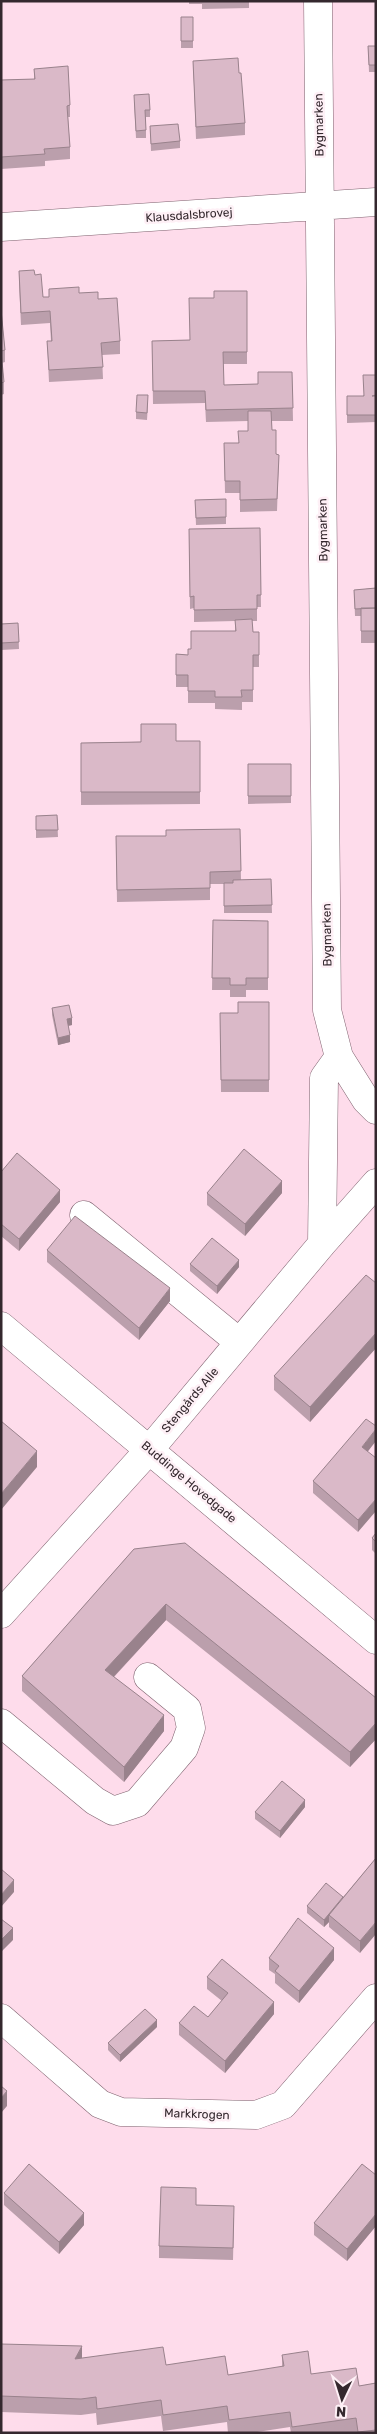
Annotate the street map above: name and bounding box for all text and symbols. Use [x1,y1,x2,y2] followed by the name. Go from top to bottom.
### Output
[311,93,327,157] street label: Bygmarken
[145,205,233,225] street label: Klausdalsbrovej
[315,498,331,562] street label: Bygmarken
[319,903,335,967] street label: Bygmarken
[159,1364,222,1435] street label: Stengårds Alle
[139,1438,240,1526] street label: Buddinge Hovedgade
[164,2106,230,2122] street label: Markkrogen
[317,2374,367,2424] north arrow
[336,2403,347,2420] text: N

